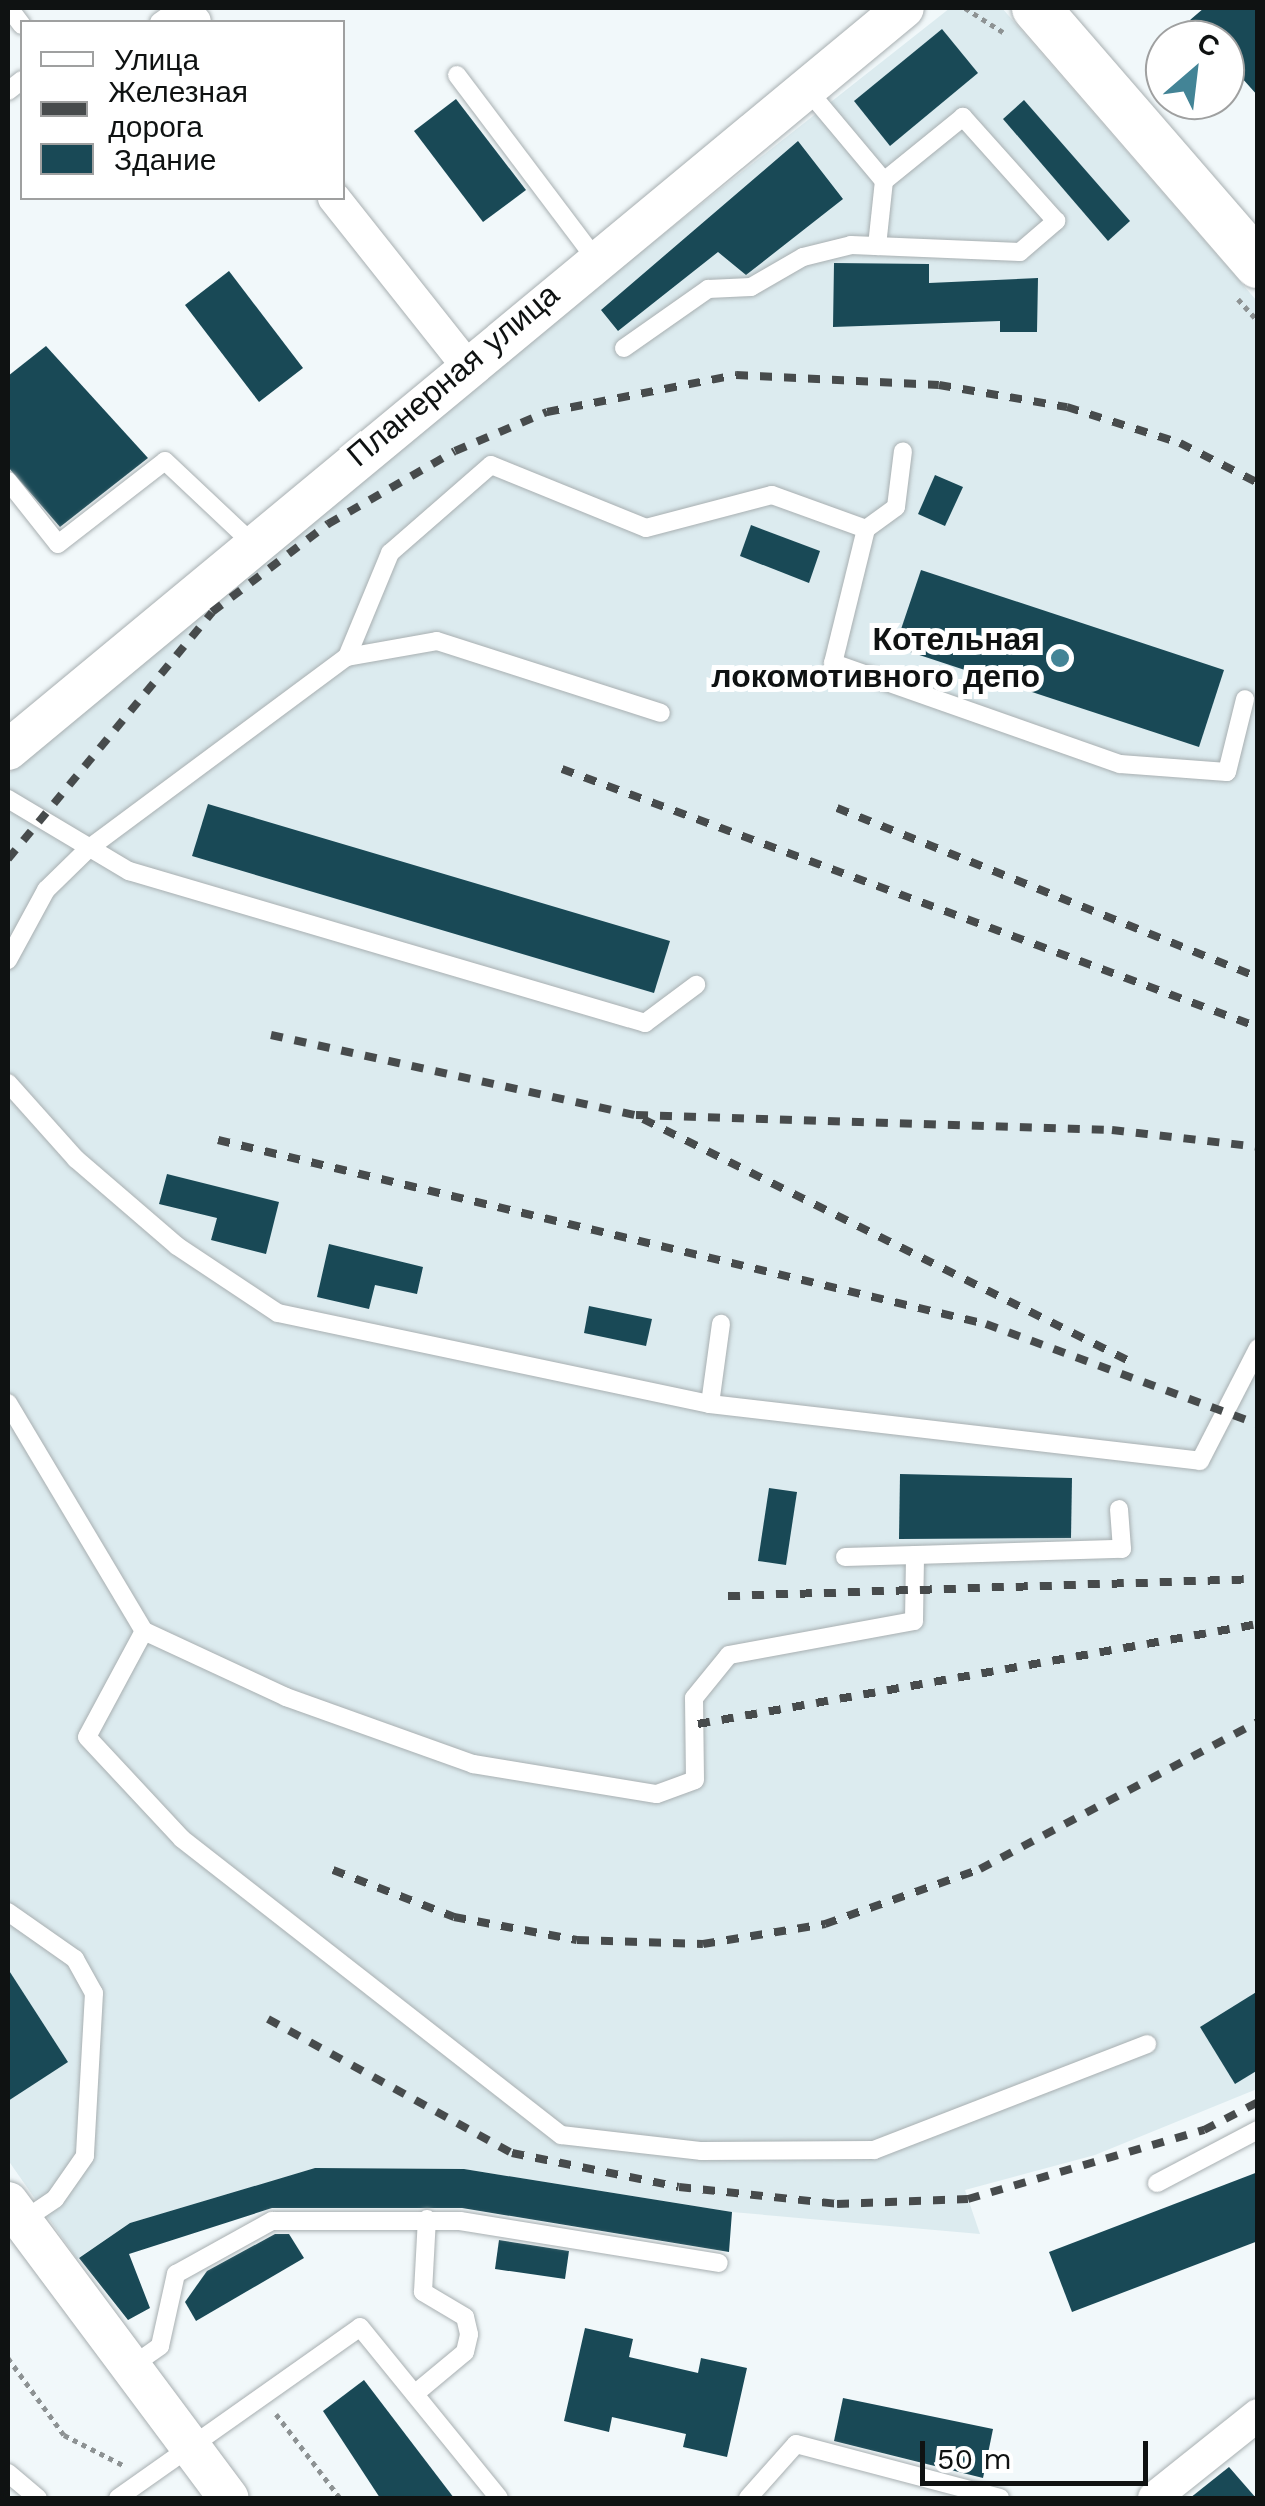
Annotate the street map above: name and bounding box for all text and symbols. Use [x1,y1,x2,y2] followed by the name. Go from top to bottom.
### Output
[20,20,345,200] legend
[1145,20,1245,120] north arrow
[1192,26,1225,64] text: С
[114,42,199,77] text: Улица
[108,74,248,144] text: Железная дорога
[114,142,216,177] text: Здание
[339,275,567,475] street label: Планерная улица
[711,621,1040,696] place label: Котельная локомотивного депо
[1049,647,1071,669] marker: Котельная локомотивного депо
[925,2421,1152,2483] scale bar
[937,2441,1012,2476] text: 50 m

